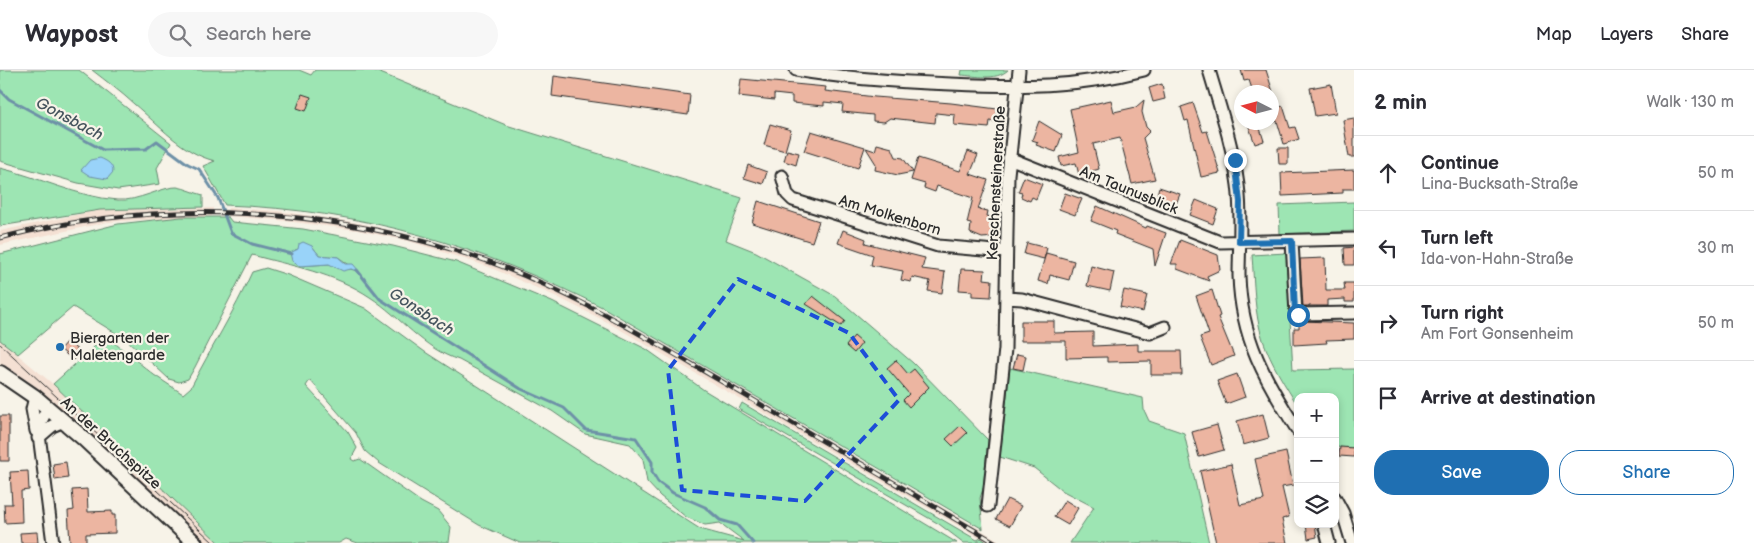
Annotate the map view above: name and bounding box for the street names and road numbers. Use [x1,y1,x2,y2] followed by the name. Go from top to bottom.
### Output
[983,105,1010,261] street label: Kerschensteinerstraße
[1077,162,1181,219] street label: Am Taunusblick
[836,191,943,240] street label: Am Molkenborn
[56,393,165,494] street label: An der Bruchspitze

